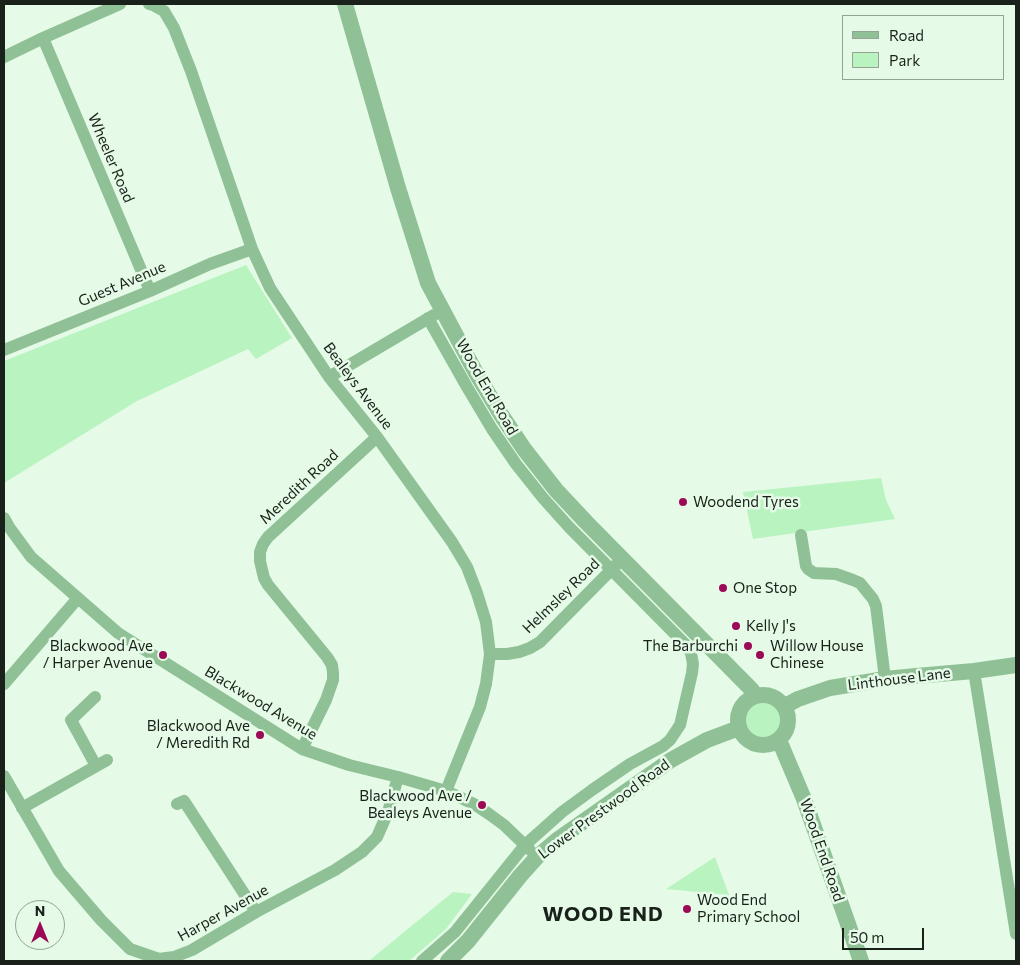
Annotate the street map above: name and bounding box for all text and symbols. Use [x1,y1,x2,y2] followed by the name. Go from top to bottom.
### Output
[842,15,1005,80] legend
[889,26,924,44] text: Road
[889,51,920,69] text: Park
[84,111,138,205] street label: Wheeler Road
[76,258,168,310] street label: Guest Avenue
[452,336,522,438] street label: Wood End Road
[319,339,397,433] street label: Bealeys Avenue
[256,446,342,528] street label: Meredith Road
[693,493,799,511] place label: Woodend Tyres
[677,496,689,508] marker: Woodend Tyres
[519,555,603,637] street label: Helmsley Road
[733,579,797,597] place label: One Stop
[717,582,729,594] marker: One Stop
[746,617,796,635] place label: Kelly J's
[730,620,742,632] marker: Kelly J's
[43,637,153,672] place label: Blackwood Ave / Harper Avenue
[643,637,738,655] place label: The Barburchi
[770,637,864,672] place label: Willow House Chinese
[742,640,754,652] marker: The Barburchi
[157,649,169,661] marker: Blackwood Ave / Harper Avenue
[754,649,766,661] marker: Willow House Chinese
[201,662,321,744] street label: Blackwood Avenue
[846,664,952,694] street label: Linthouse Lane
[147,717,250,752] place label: Blackwood Ave / Meredith Rd
[254,729,266,741] marker: Blackwood Ave / Meredith Rd
[535,755,673,863] street label: Lower Prestwood Road
[359,787,472,822] place label: Blackwood Ave / Bealeys Avenue
[796,796,848,904] street label: Wood End Road
[476,799,488,811] marker: Blackwood Ave / Bealeys Avenue
[175,881,271,945] street label: Harper Avenue
[697,891,800,926] place label: Wood End Primary School
[15,900,65,950] north arrow
[35,902,45,919] text: N
[541,902,665,926] district label: WOOD END
[681,903,693,915] marker: Wood End Primary School
[845,918,928,950] scale bar
[850,928,884,946] text: 50 m

